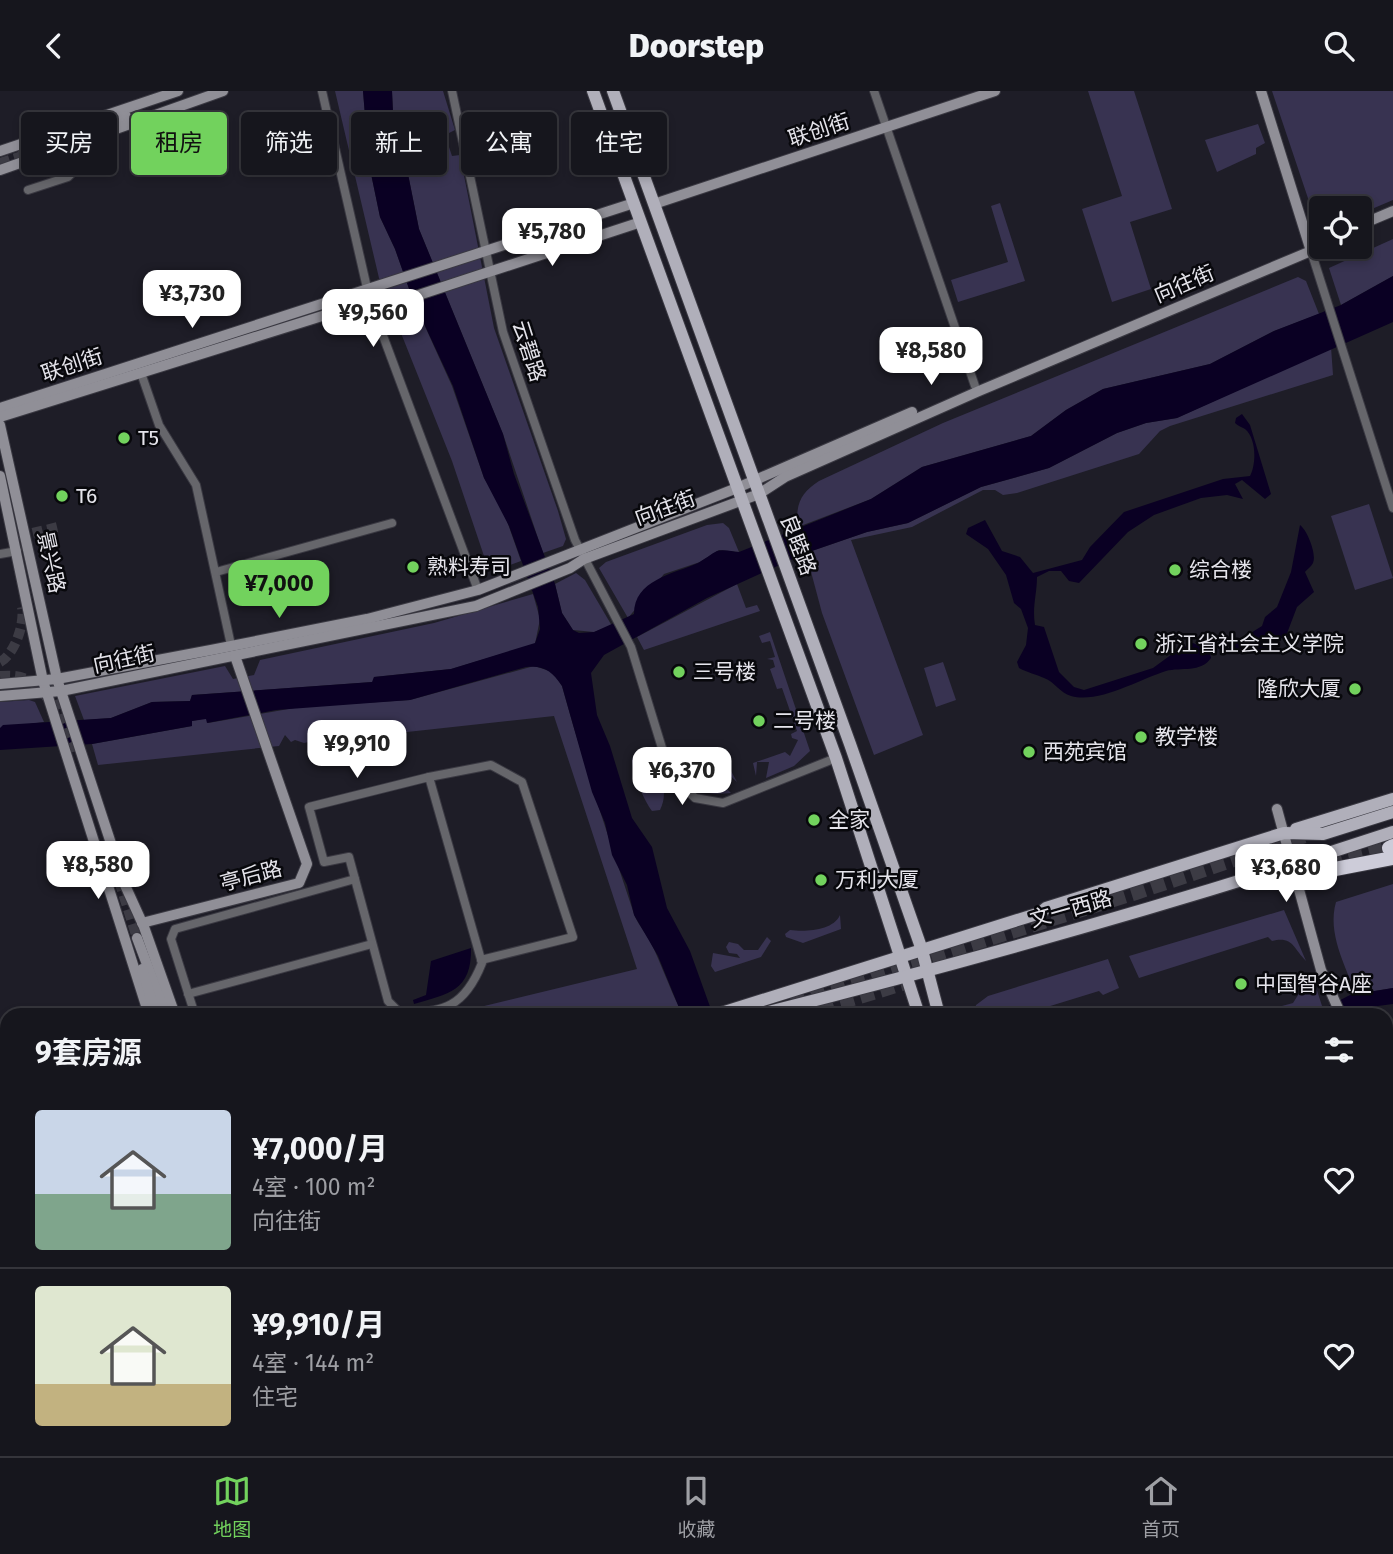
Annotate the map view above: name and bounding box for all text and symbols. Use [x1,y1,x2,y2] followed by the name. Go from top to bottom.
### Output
[35,27,73,65] icon: back
[629,27,764,65] text: Doorstep
[1320,27,1358,65] icon: search
[785,108,853,152] street label: 联创街
[21,112,117,175] chip: 买房
[131,112,227,175] chip: 租房
[241,112,337,175] chip: 筛选
[351,112,447,175] chip: 新上
[461,112,557,175] chip: 公寓
[571,112,667,175] chip: 住宅
[1309,196,1372,259] map controls
[1309,196,1372,259] button: locate
[495,209,609,268] pin: ¥5,780
[518,217,586,245] text: ¥5,780
[1150,260,1218,308] street label: 向往街
[135,271,249,330] pin: ¥3,730
[159,279,225,307] text: ¥3,730
[316,289,430,349] pin: ¥9,560
[338,298,408,326] text: ¥9,560
[507,317,551,385] street label: 云碧路
[874,327,988,387] pin: ¥8,580
[895,336,967,364] text: ¥8,580
[38,343,106,387] street label: 联创街
[138,425,159,451] place label: T5
[116,430,132,446] marker: T5
[76,483,97,509] place label: T6
[631,485,699,531] street label: 向往街
[54,488,70,504] marker: T6
[775,511,821,579] street label: 良睦路
[32,528,70,596] street label: 景兴路
[427,554,511,580] place label: 熟料寿司
[1189,557,1252,583] place label: 综合楼
[405,559,421,575] marker: 熟料寿司
[222,561,336,620] pin: ¥7,000
[1167,562,1183,578] marker: 综合楼
[244,569,314,597] text: ¥7,000
[1155,631,1344,657] place label: 浙江省社会主义学院
[1133,636,1149,652] marker: 浙江省社会主义学院
[90,640,158,678] street label: 向往街
[693,659,756,685] place label: 三号楼
[671,664,687,680] marker: 三号楼
[1257,676,1341,702] place label: 隆欣大厦
[1347,681,1363,697] marker: 隆欣大厦
[773,708,836,734] place label: 二号楼
[751,713,767,729] marker: 二号楼
[300,721,414,780] pin: ¥9,910
[1155,724,1218,750] place label: 教学楼
[323,729,391,757] text: ¥9,910
[1133,729,1149,745] marker: 教学楼
[1043,739,1127,765] place label: 西苑宾馆
[1021,744,1037,760] marker: 西苑宾馆
[625,747,739,807] pin: ¥6,370
[648,756,716,784] text: ¥6,370
[828,807,870,833] place label: 全家
[806,812,822,828] marker: 全家
[41,841,155,901] pin: ¥8,580
[1229,845,1343,904] pin: ¥3,680
[62,850,134,878] text: ¥8,580
[1251,853,1321,881] text: ¥3,680
[217,855,285,897] street label: 亭后路
[835,867,919,893] place label: 万利大厦
[813,872,829,888] marker: 万利大厦
[1027,885,1115,933] street label: 文一西路
[1255,971,1372,997] place label: 中国智谷A座
[1233,976,1249,992] marker: 中国智谷A座
[1320,1031,1358,1069] icon: filters
[35,1035,142,1071] text: 9套房源
[252,1131,388,1167] text: ¥7,000/月
[91,1138,175,1222] icon: home
[1320,1161,1358,1199] icon: heart
[252,1173,375,1201] text: 4室 · 100 m²
[252,1207,321,1235] text: 向往街
[252,1307,385,1343] text: ¥9,910/月
[91,1314,175,1398] icon: home
[1320,1337,1358,1375] icon: heart
[252,1349,374,1377] text: 4室 · 144 m²
[252,1383,298,1411] text: 住宅
[213,1472,251,1541] tab: 地图
[677,1472,716,1541] tab: 收藏
[1142,1472,1180,1541] tab: 首页

